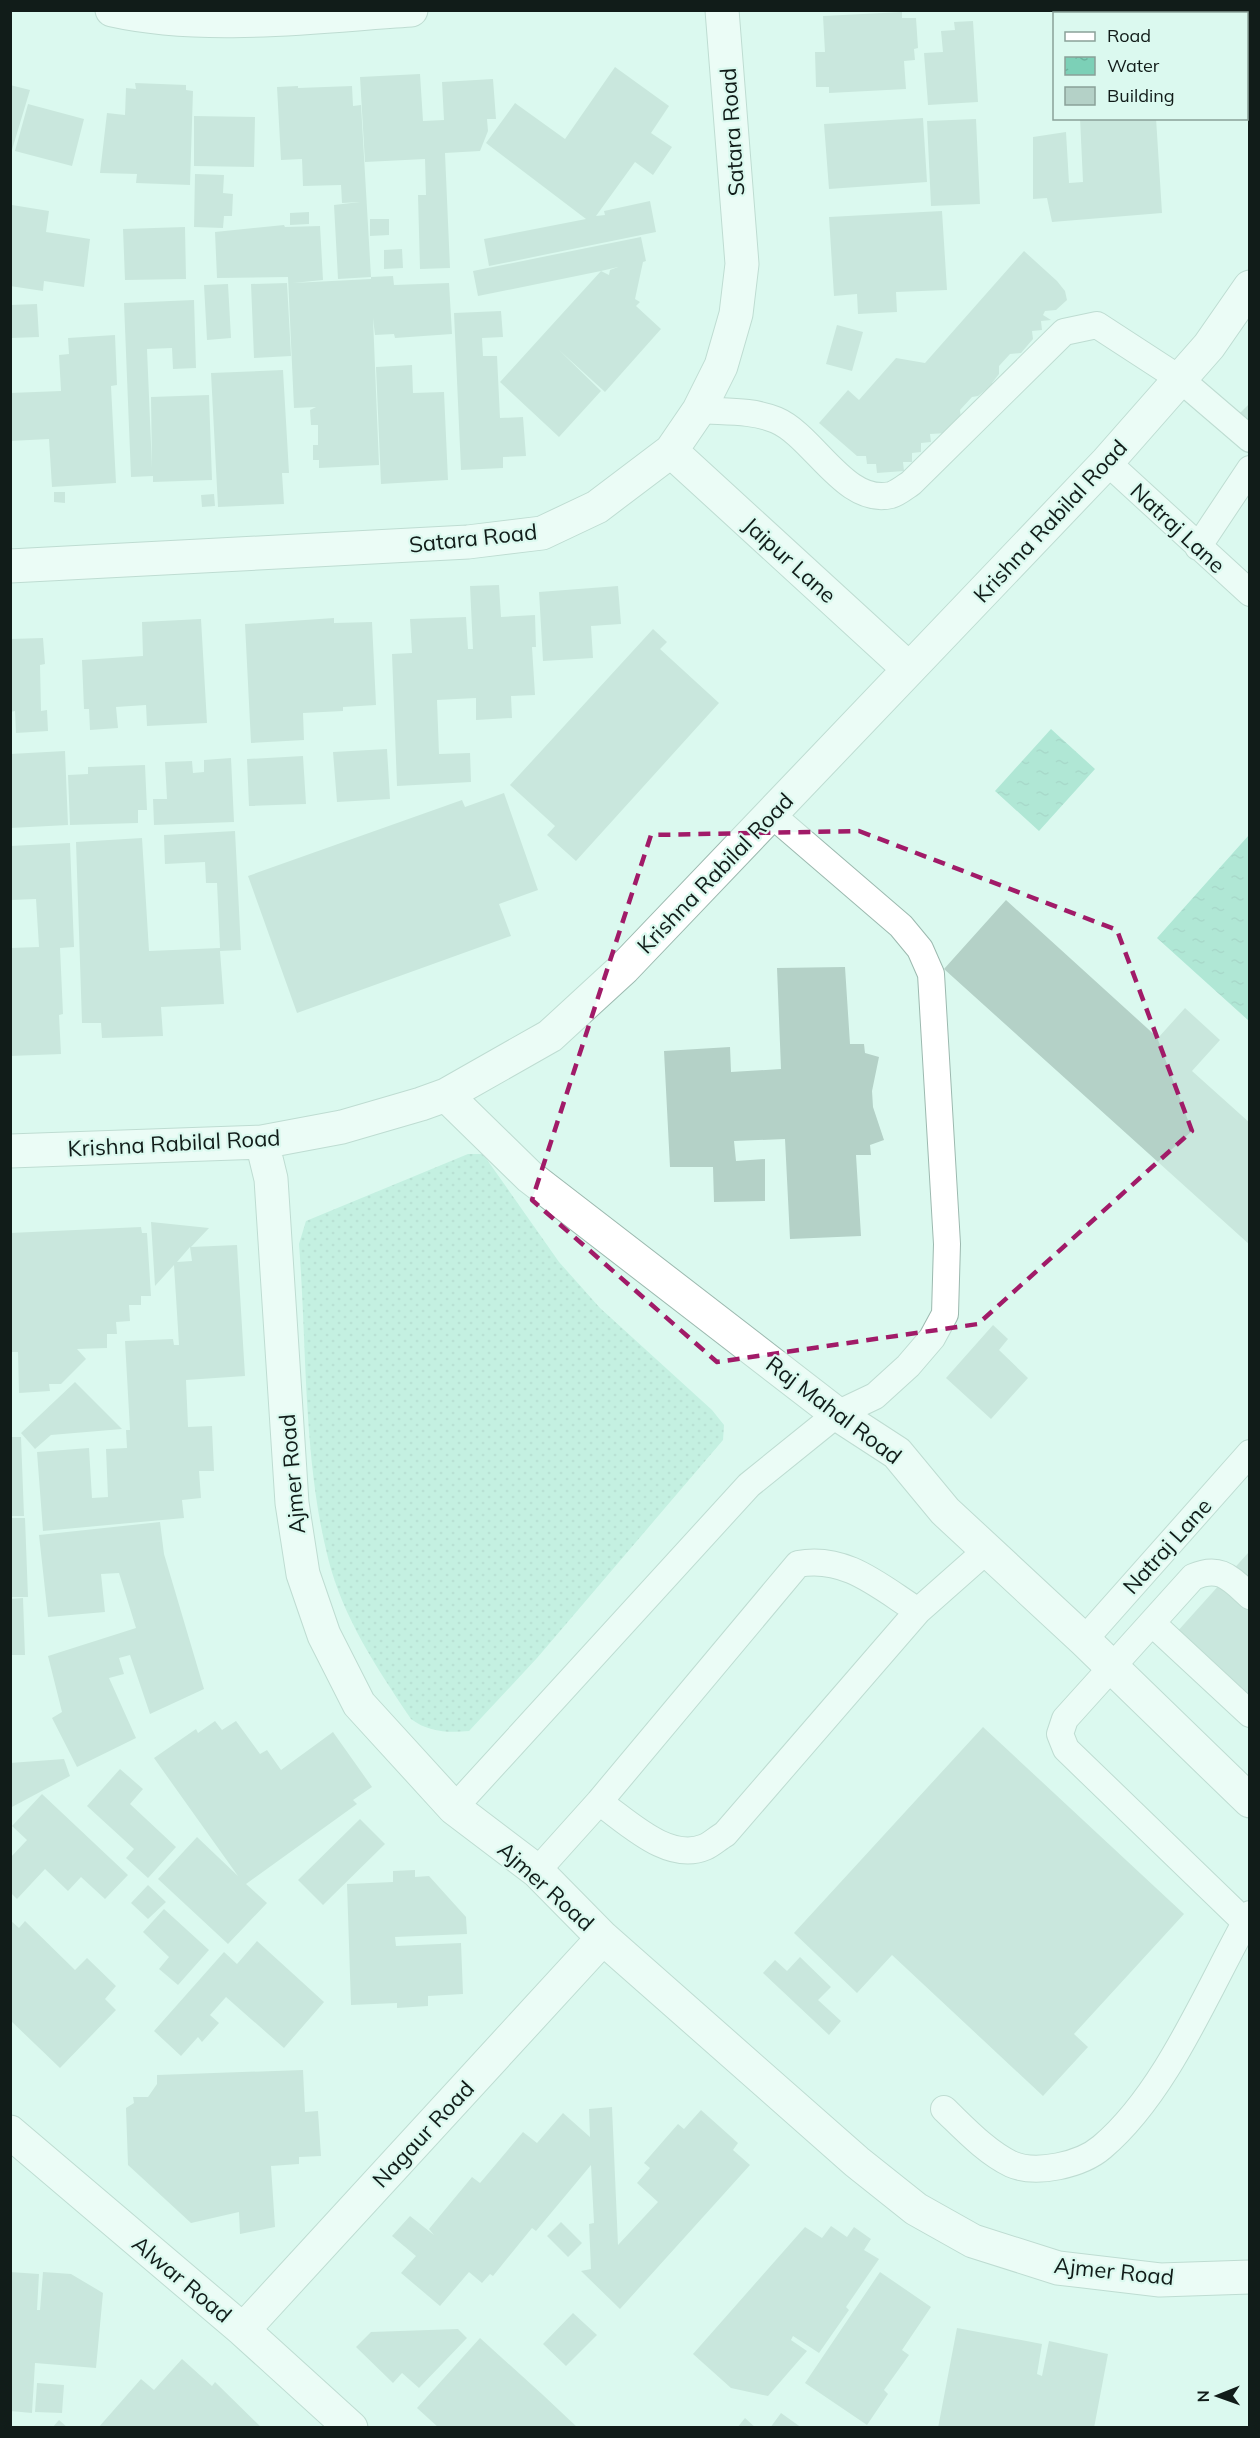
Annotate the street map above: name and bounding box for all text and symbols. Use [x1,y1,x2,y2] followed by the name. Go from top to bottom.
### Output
[1053,12,1248,120] legend
[1107,24,1151,47] text: Road
[1107,54,1160,77] text: Water
[714,67,750,197] street label: Satara Road
[1107,84,1175,107] text: Building
[967,434,1133,608] street label: Krishna Rabilal Road
[1125,477,1231,579] street label: Natraj Lane
[738,511,842,609] street label: Jaipur Lane
[408,517,538,559] street label: Satara Road
[631,787,799,959] street label: Krishna Rabilal Road
[67,1123,281,1163] street label: Krishna Rabilal Road
[761,1350,907,1470] street label: Raj Mahal Road
[273,1413,311,1535] street label: Ajmer Road
[1117,1492,1217,1600] street label: Natraj Lane
[492,1835,600,1937] street label: Ajmer Road
[366,2075,480,2193] street label: Nagaur Road
[127,2229,237,2329] street label: Alwar Road
[1053,2251,1175,2291] street label: Ajmer Road
[1188,2366,1248,2426] north arrow
[1193,2390,1213,2402] text: N

